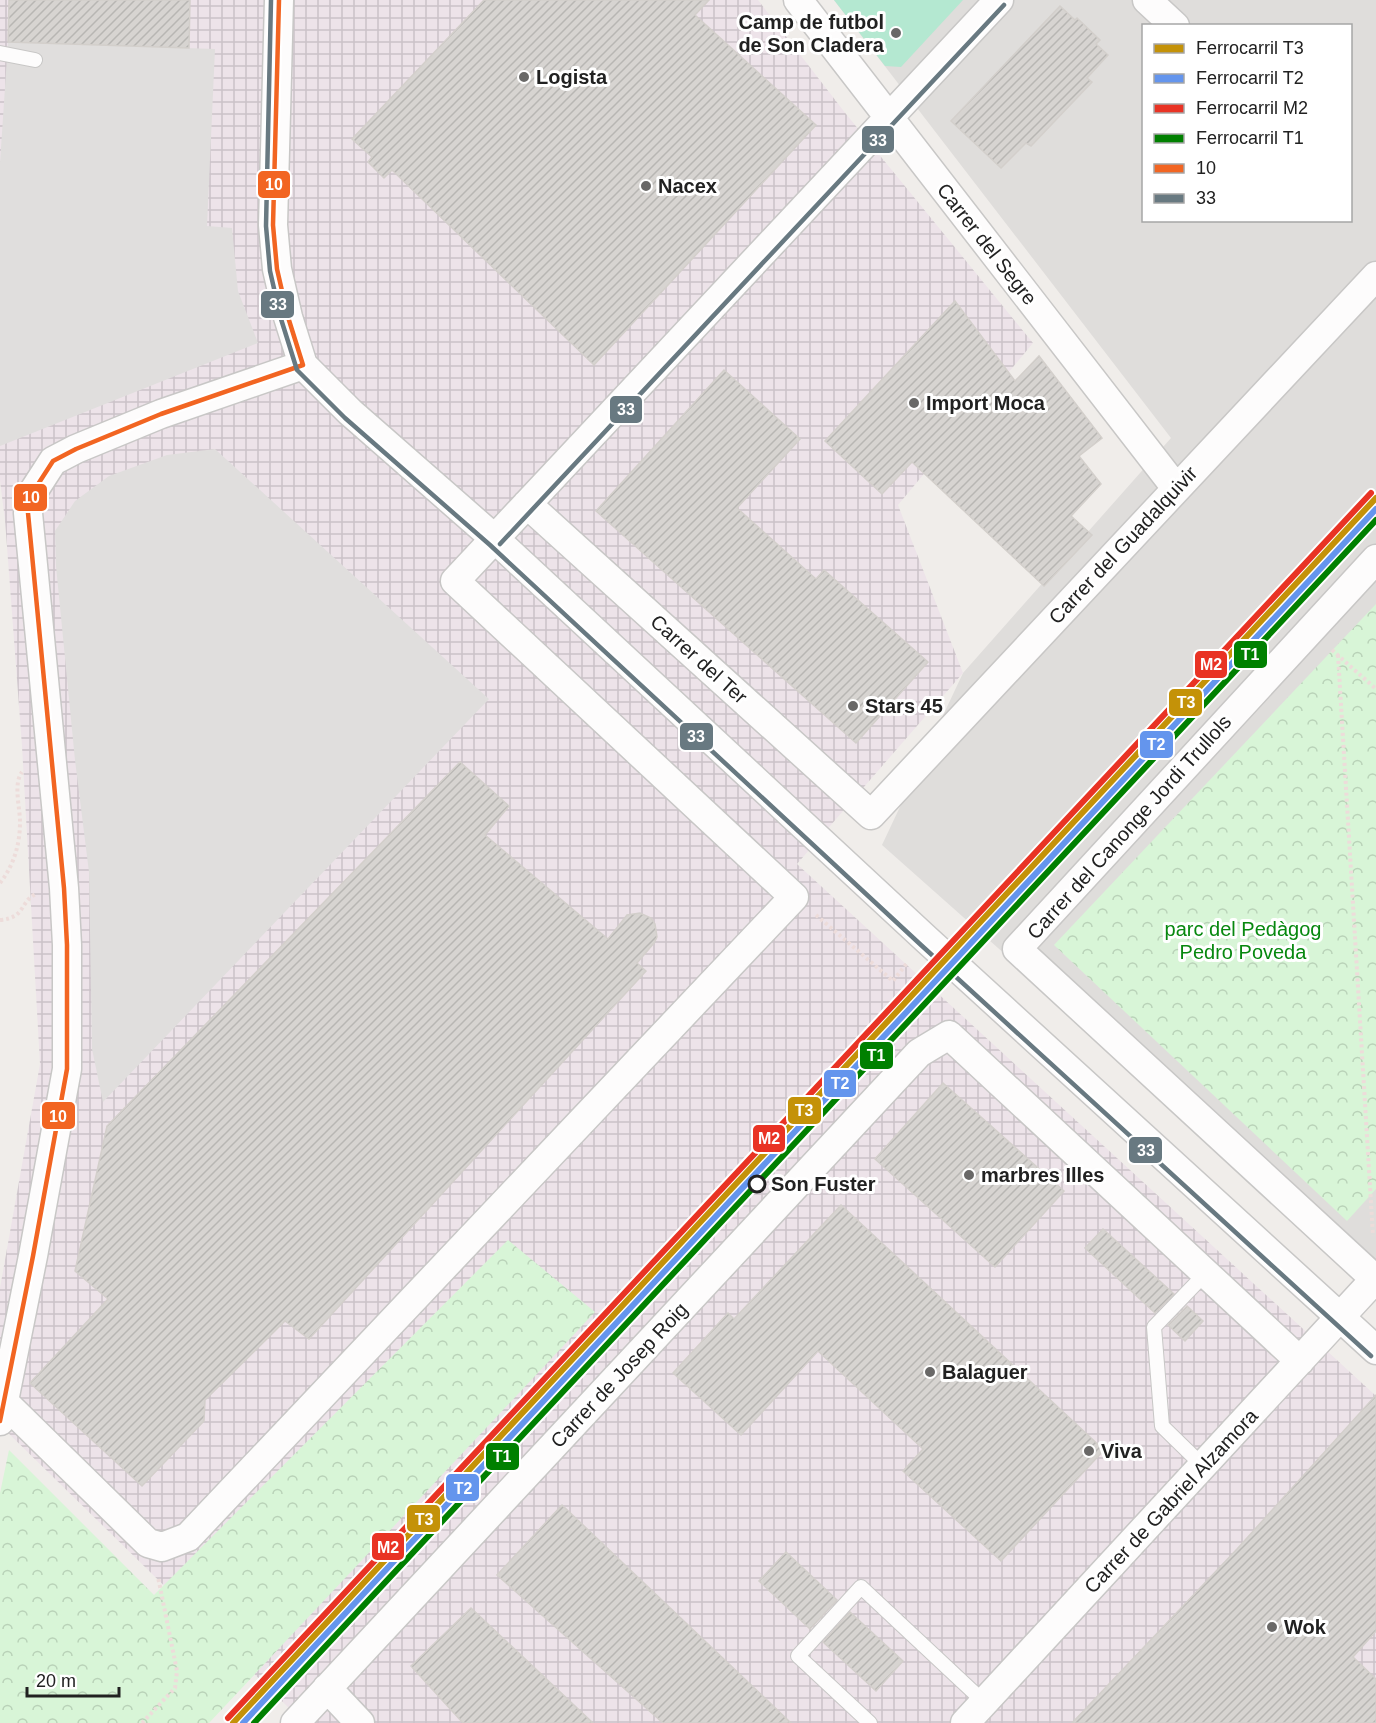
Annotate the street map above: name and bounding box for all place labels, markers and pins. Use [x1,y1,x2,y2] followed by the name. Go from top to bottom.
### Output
[738,11,885,56] place label: Camp de futbol de Son Cladera
[889,26,903,40] marker: Camp de futbol de Son Cladera
[536,66,608,88] place label: Logista
[517,70,531,84] marker: Logista
[658,175,717,197] place label: Nacex
[639,179,653,193] marker: Nacex
[926,392,1046,414] place label: Import Moca
[907,396,921,410] marker: Import Moca
[865,695,943,717] place label: Stars 45
[846,699,860,713] marker: Stars 45
[981,1164,1104,1186] place label: marbres Illes
[962,1168,976,1182] marker: marbres Illes
[771,1173,876,1195] place label: Son Fuster
[748,1175,766,1193] marker: Son Fuster
[942,1361,1028,1383] place label: Balaguer
[923,1365,937,1379] marker: Balaguer
[1101,1440,1143,1462] place label: Viva
[1082,1444,1096,1458] marker: Viva
[1284,1616,1327,1638] place label: Wok
[1265,1620,1279,1634] marker: Wok

